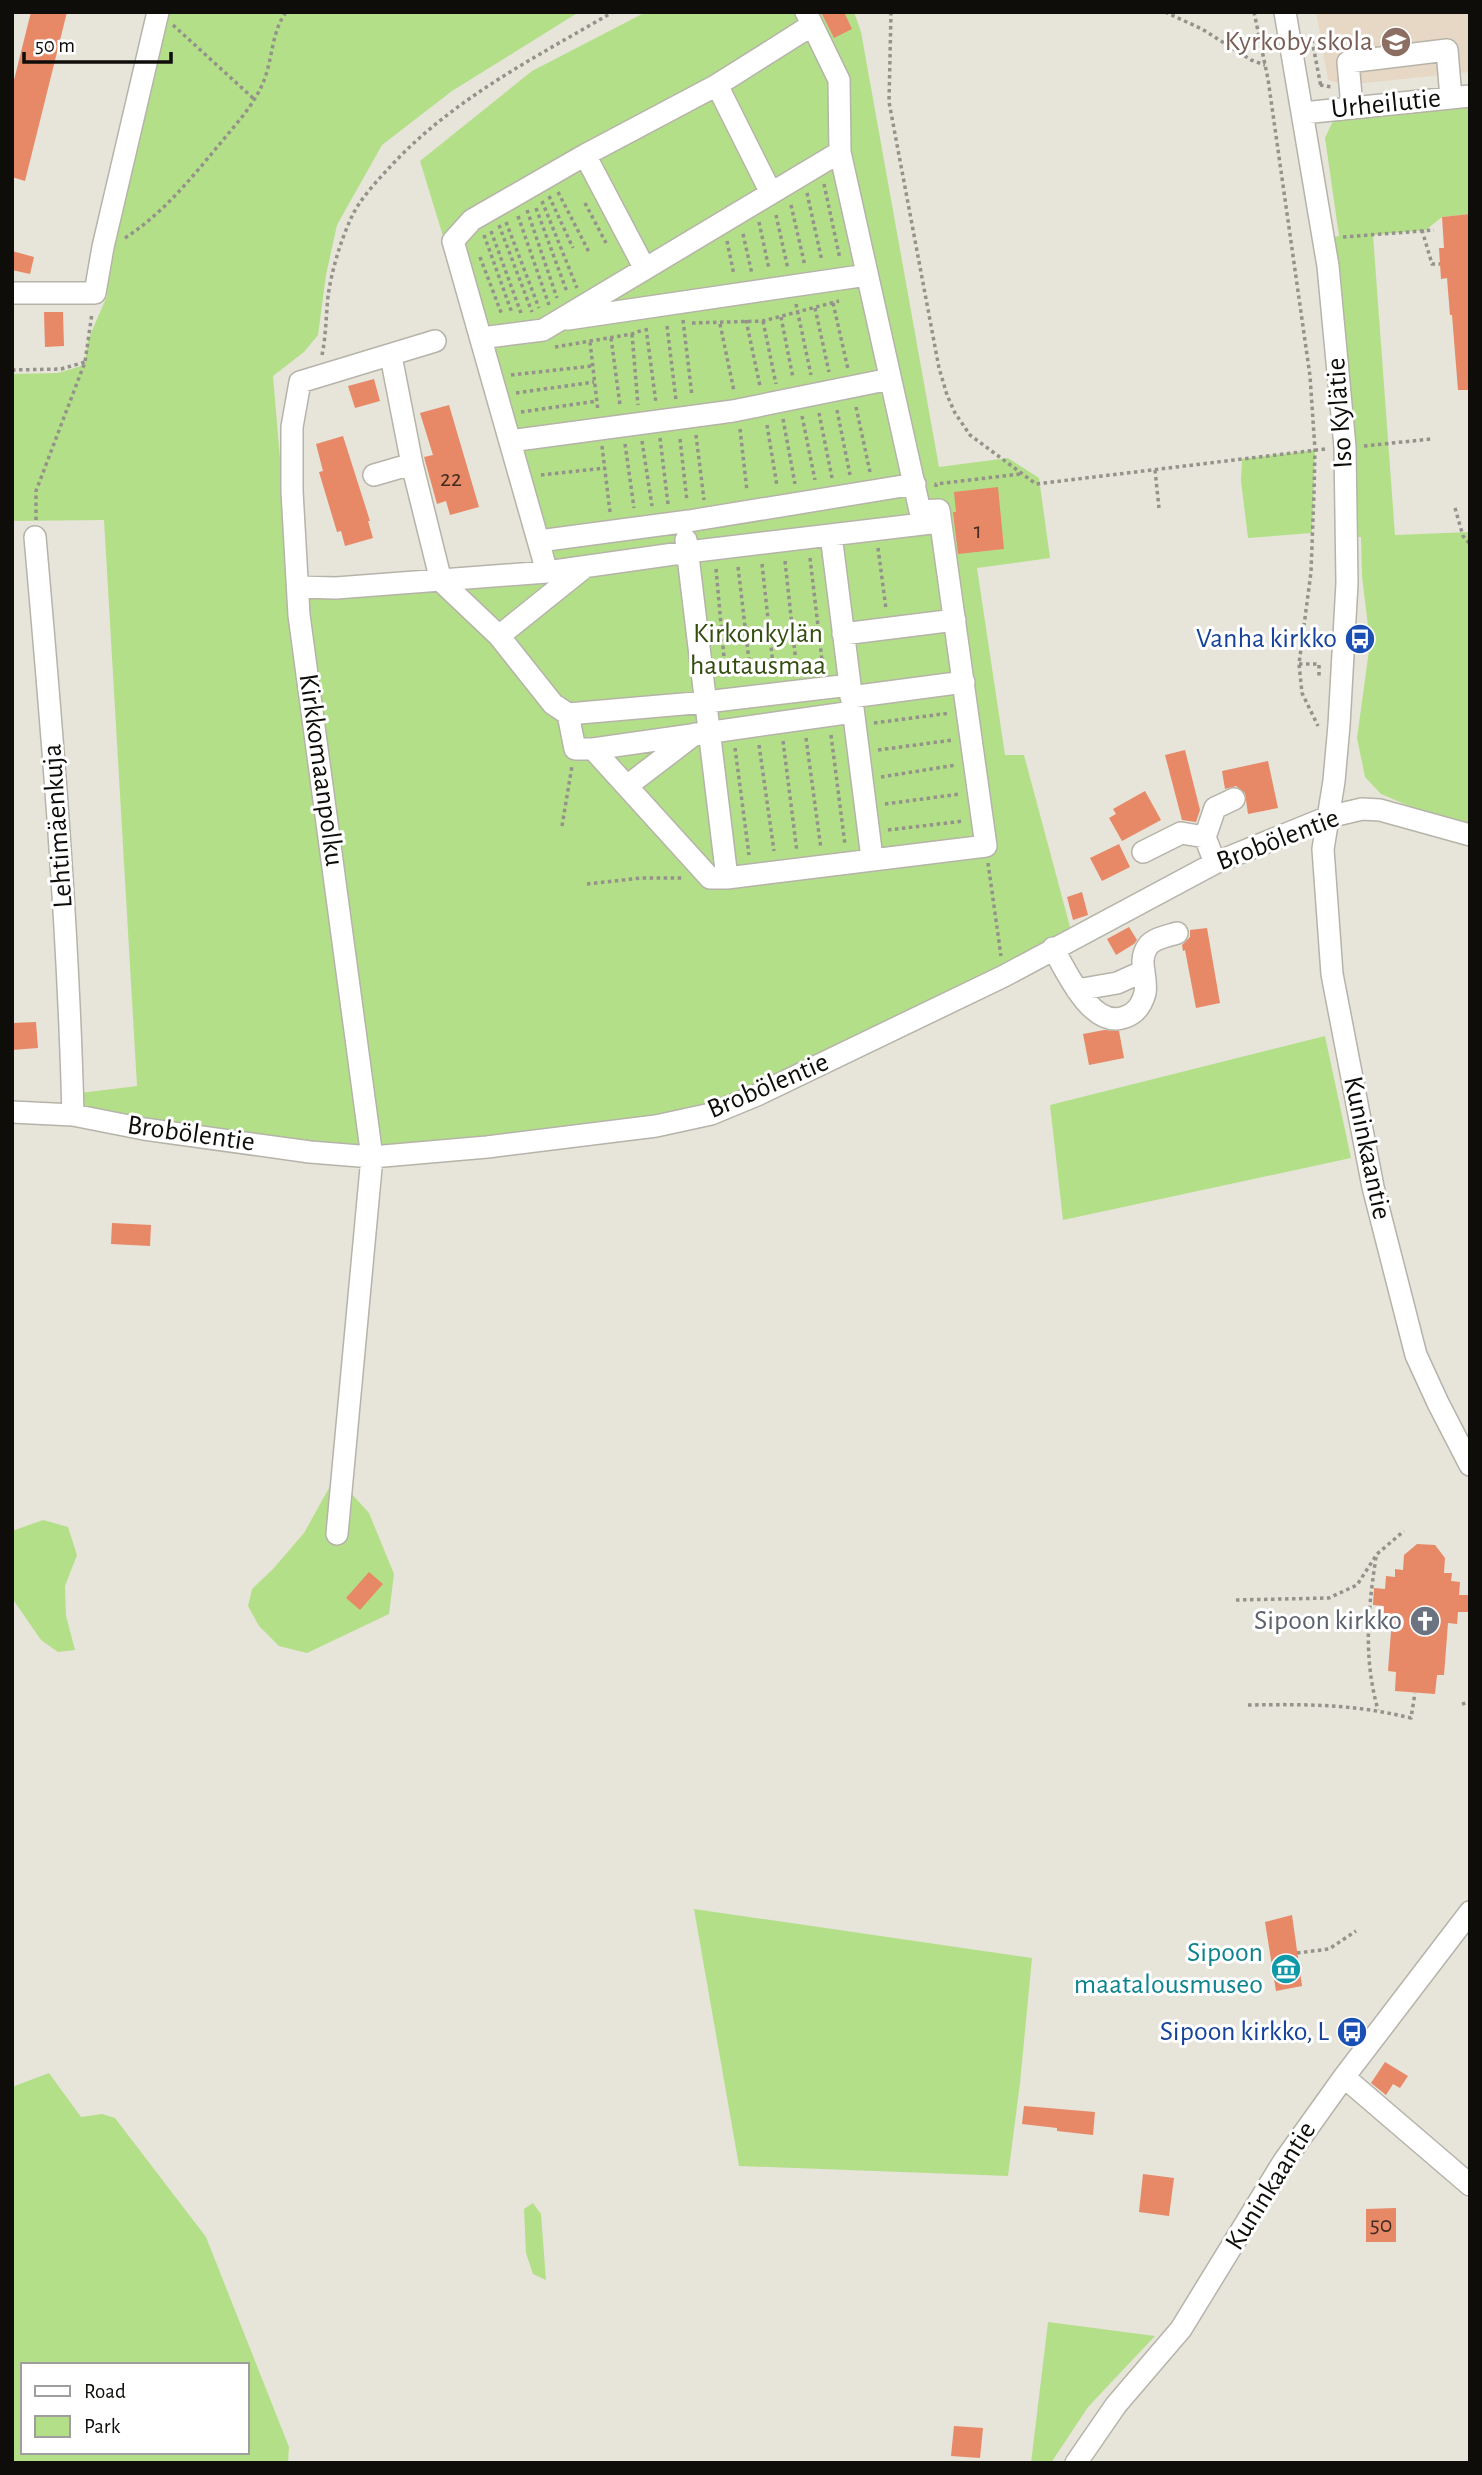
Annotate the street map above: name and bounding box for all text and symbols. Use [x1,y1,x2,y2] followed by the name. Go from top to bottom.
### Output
[24,21,172,65] scale bar
[1379,25,1413,59] school or university icon: Kyrkoby skola
[1224,28,1373,56] place label: Kyrkoby skola
[35,35,75,56] text: 50 m
[1330,84,1442,124] street label: Urheilutie
[1322,357,1358,469] street label: Iso Kylätie
[440,467,462,491] house number: 22
[974,519,982,543] house number: 1
[690,620,826,680] park label: Kirkonkylän hautausmaa
[1343,622,1377,656] bus stop icon: Vanha kirkko
[1196,625,1337,653] place label: Vanha kirkko
[294,672,348,868] street label: Kirkkomaanpolku
[38,743,78,909] street label: Lehtimäenkuja
[1213,804,1343,876] street label: Brobölentie
[703,1048,833,1124] street label: Brobölentie
[1338,1074,1396,1222] street label: Kuninkaantie
[125,1111,257,1157] street label: Brobölentie
[1408,1604,1442,1638] church icon: Sipoon kirkko
[1254,1607,1402,1635] place label: Sipoon kirkko
[1074,1939,1263,1999] place label: Sipoon maatalousmuseo
[1269,1952,1303,1986] museum icon: Sipoon maatalousmuseo
[1335,2015,1369,2049] bus stop icon: Sipoon kirkko, L
[1160,2018,1329,2046] place label: Sipoon kirkko, L
[1221,2117,1321,2255] street label: Kuninkaantie
[1370,2213,1392,2237] house number: 50
[21,2363,248,2454] legend
[84,2381,126,2402] text: Road
[84,2416,121,2437] text: Park

